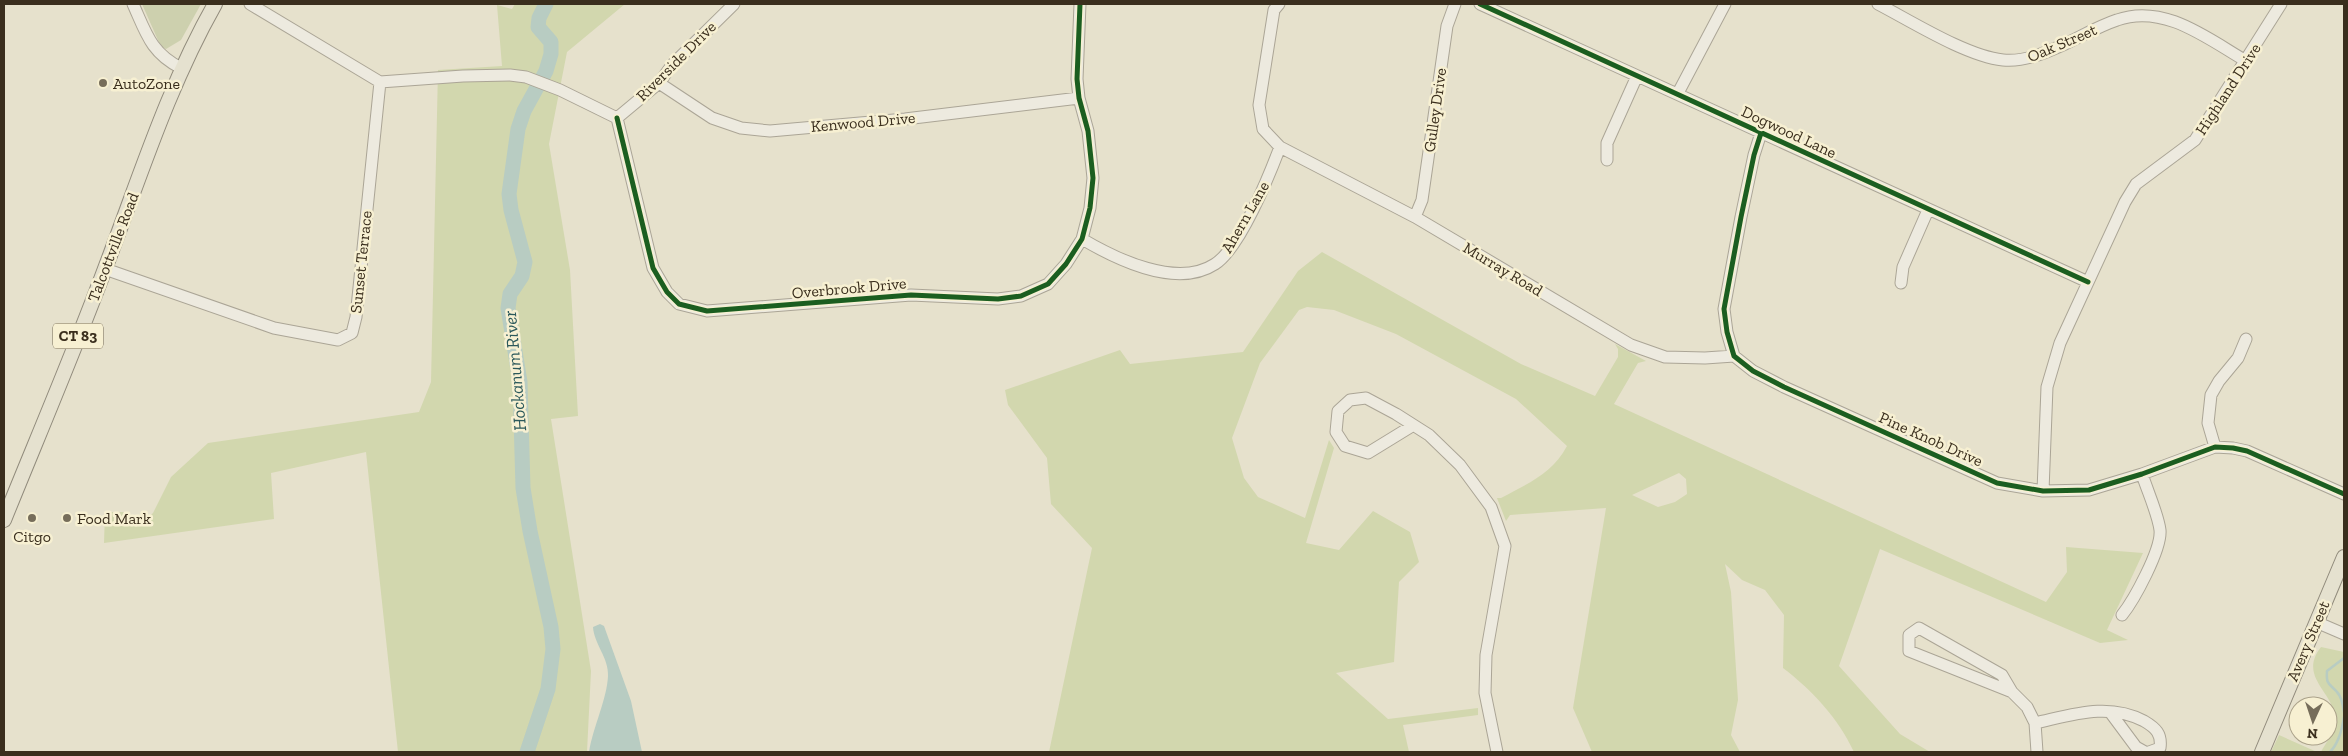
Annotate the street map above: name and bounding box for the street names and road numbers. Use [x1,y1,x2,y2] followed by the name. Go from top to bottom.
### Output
[632,17,720,105] street label: Riverside Drive
[2024,20,2100,66] street label: Oak Street
[2191,40,2265,138] street label: Highland Drive
[1420,67,1450,153] street label: Gulley Drive
[1739,102,1839,162] street label: Dogwood Lane
[810,108,916,136] street label: Kenwood Drive
[1217,178,1273,256] street label: Ahern Lane
[83,189,143,304] street label: Talcottville Road
[346,210,376,314] street label: Sunset Terrace
[1460,238,1546,300] street label: Murray Road
[791,274,907,302] street label: Overbrook Drive
[53,324,103,348] road number: CT 83
[1876,408,1986,470] street label: Pine Knob Drive
[2283,598,2333,684] street label: Avery Street

